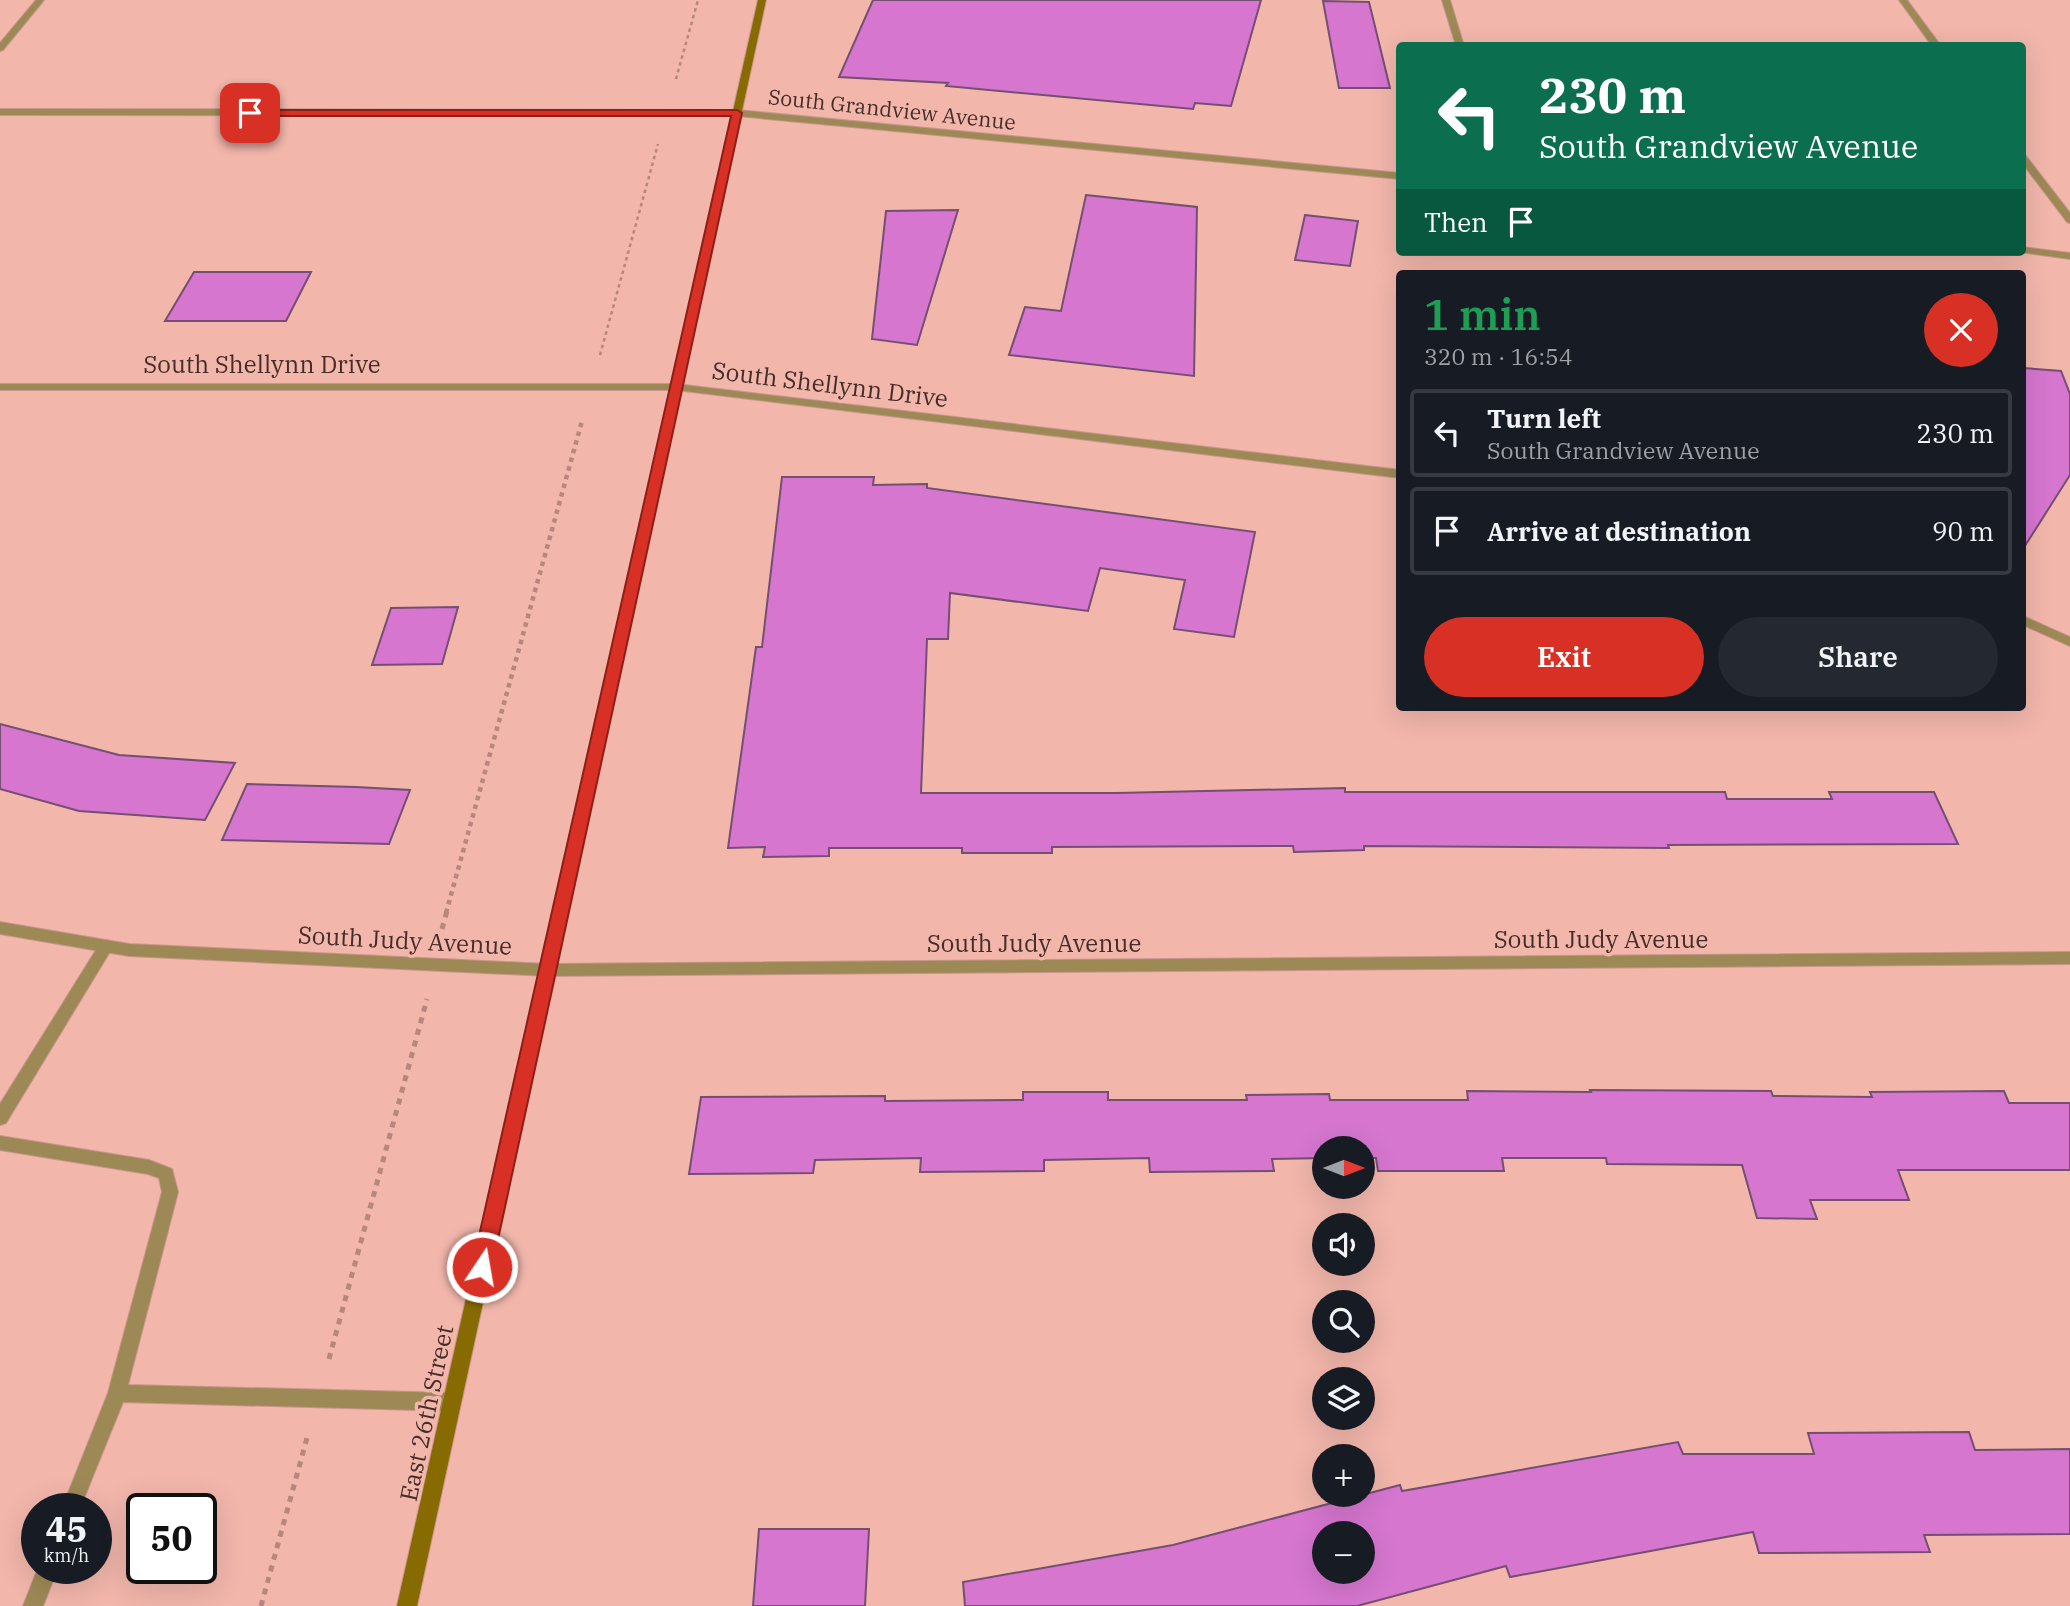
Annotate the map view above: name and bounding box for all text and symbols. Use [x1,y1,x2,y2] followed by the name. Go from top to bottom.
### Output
[1539,63,1686,126] text: 230 m
[1424,70,1515,161] icon: left
[767,82,1017,136] street label: South Grandview Avenue
[220,83,280,143] pin
[231,94,269,132] icon: arrive
[1539,125,1918,167] text: South Grandview Avenue
[1502,203,1540,241] icon: arrive
[1424,205,1488,239] text: Then
[1424,287,1541,342] text: 1 min
[1924,293,1998,367] button: close
[1424,341,1573,371] text: 320 m · 16:54
[143,348,381,380] street label: South Shellynn Drive
[710,354,950,414] street label: South Shellynn Drive
[1487,401,1601,435] text: Turn left
[1428,414,1466,452] icon: left
[1916,416,1994,450] text: 230 m
[1487,435,1759,465] text: South Grandview Avenue
[1428,512,1466,550] icon: arrive
[1487,514,1751,548] text: Arrive at destination
[1932,514,1994,548] text: 90 m
[1424,617,1704,697] button: Exit
[1718,617,1998,697] button: Share
[297,918,513,962] street label: South Judy Avenue
[1494,923,1708,955] street label: South Judy Avenue
[927,927,1141,959] street label: South Judy Avenue
[1312,1136,1376,1199] north arrow
[1312,1136,1375,1584] map controls
[1312,1213,1375,1276] button: sound
[445,1230,519,1304] position arrow
[1312,1290,1375,1353] button: search
[392,1322,460,1504] street label: East 26th Street
[1312,1367,1375,1430] button: layers
[1312,1444,1375,1507] button: +
[126,1493,217,1584] speed limit sign: 50
[45,1506,88,1552] text: 45
[1312,1521,1375,1584] button: −
[44,1544,89,1567] text: km/h

